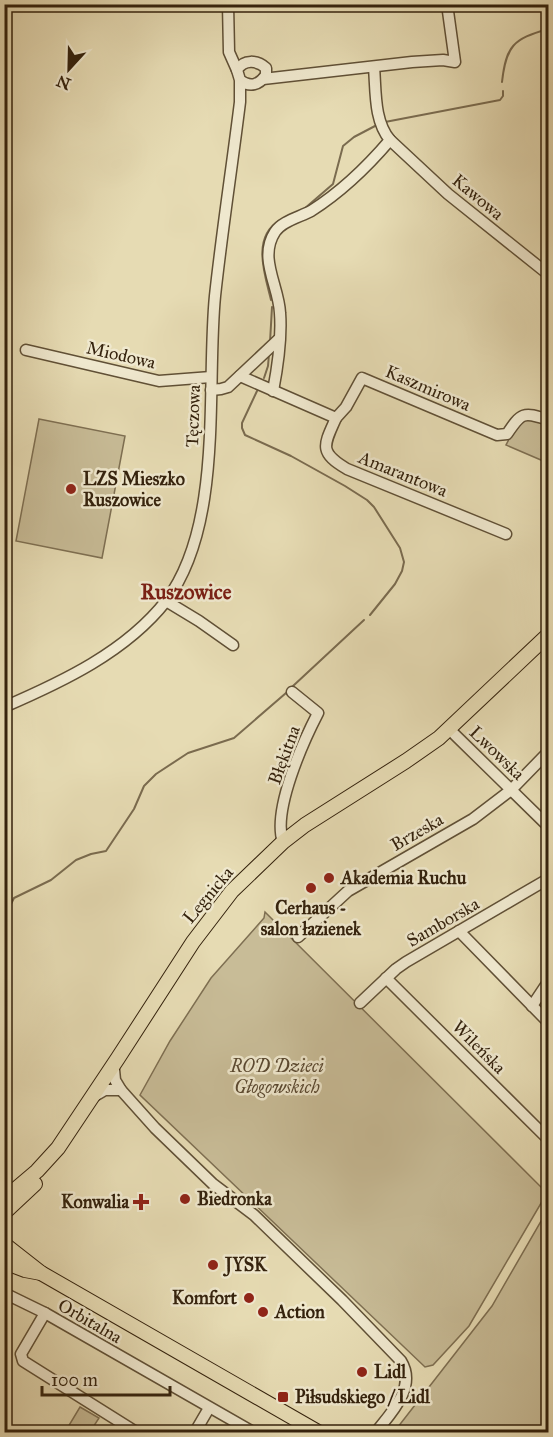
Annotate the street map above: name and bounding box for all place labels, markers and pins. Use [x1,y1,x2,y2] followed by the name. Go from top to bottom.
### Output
[83,468,185,511] place label: LZS Mieszko Ruszowice
[64,482,78,496] marker: LZS Mieszko Ruszowice
[340,867,467,889] place label: Akademia Ruchu
[322,871,336,885] marker: Akademia Ruchu
[304,881,318,895] marker: Cerhaus - salon łazienek
[261,897,362,940] place label: Cerhaus - salon łazienek
[197,1188,272,1210] place label: Biedronka
[61,1191,129,1213] place label: Konwalia
[178,1192,192,1206] marker: Biedronka
[134,1195,148,1209] marker: Konwalia
[223,1254,268,1277] place label: JYSK
[206,1258,220,1272] marker: JYSK
[172,1287,238,1309] place label: Komfort
[242,1291,256,1305] marker: Komfort
[274,1301,325,1323] place label: Action
[256,1305,270,1319] marker: Action
[374,1361,407,1383] place label: Lidl
[355,1365,369,1379] marker: Lidl
[295,1386,431,1409] place label: Piłsudskiego / Lidl
[276,1390,290,1404] marker: Piłsudskiego / Lidl

